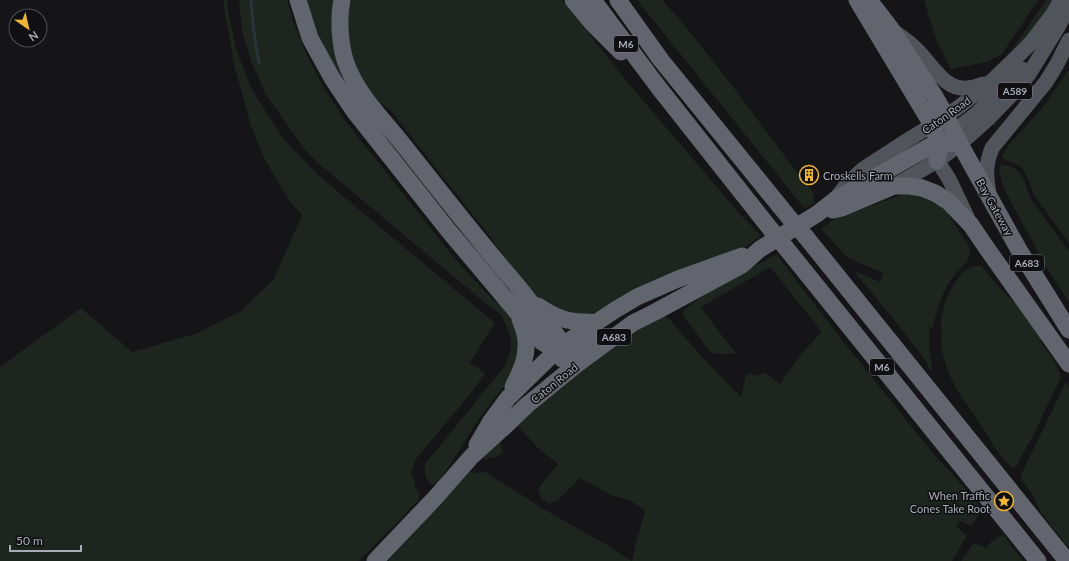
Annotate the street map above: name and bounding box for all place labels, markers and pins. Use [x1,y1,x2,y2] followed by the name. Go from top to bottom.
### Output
[798,164,820,186] building icon: Croskells Farm
[823,169,893,182] place label: Croskells Farm
[910,489,990,515] place label: When Traffic Cones Take Root
[993,490,1015,512] place icon: When Traffic Cones Take Root

